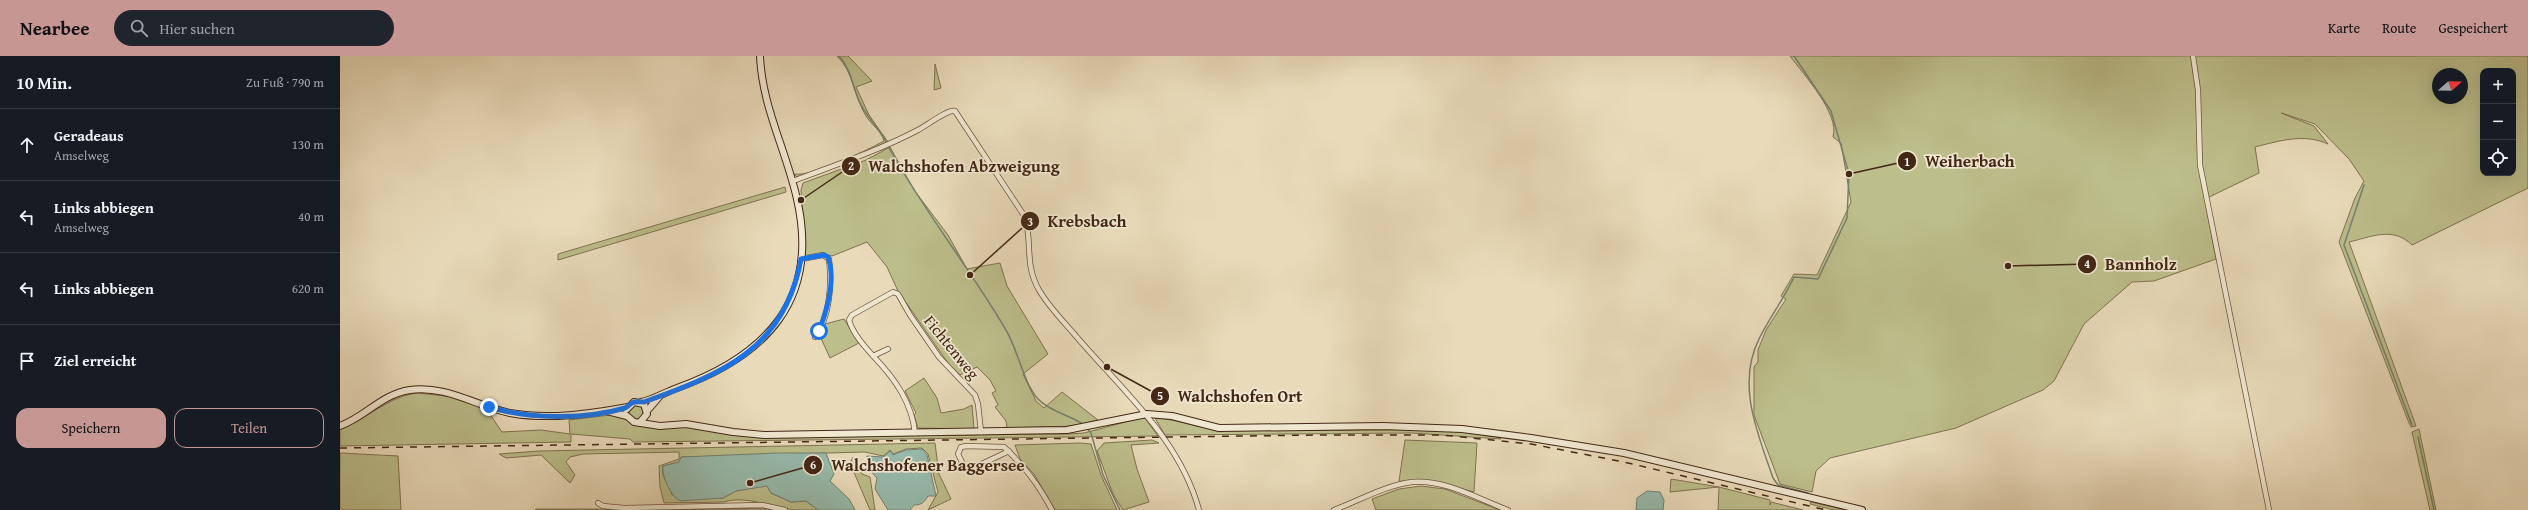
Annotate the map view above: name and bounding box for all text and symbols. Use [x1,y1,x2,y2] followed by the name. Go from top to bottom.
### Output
[114,10,394,46] search box
[20,14,90,42] text: Nearbee
[128,17,150,39] icon: search
[160,18,235,39] text: Hier suchen
[2328,18,2360,38] text: Karte
[2382,18,2416,38] text: Route
[2438,18,2508,38] text: Gespeichert
[2432,68,2468,104] north arrow
[2480,68,2516,176] map controls
[2480,68,2516,104] button: +
[16,70,72,95] text: 10 Min.
[246,73,324,92] text: Zu Fuß · 790 m
[2480,104,2516,140] button: −
[54,125,124,146] text: Geradeaus
[16,134,38,156] icon: ahead
[292,135,324,154] text: 130 m
[2480,140,2516,176] button: locate
[54,146,109,165] text: Amselweg
[1897,147,2023,176] callout: Weiherbach
[1925,148,2015,173] text: Weiherbach
[841,151,1068,180] callout: Walchshofen Abzweigung
[868,153,1060,178] text: Walchshofen Abzweigung
[1904,153,1910,170] text: 1
[848,157,854,174] text: 2
[54,197,154,218] text: Links abbiegen
[16,206,38,228] icon: left
[298,207,324,226] text: 40 m
[1020,207,1135,236] callout: Krebsbach
[1048,208,1126,233] text: Krebsbach
[1027,213,1033,230] text: 3
[54,218,109,237] text: Amselweg
[2077,249,2185,278] callout: Bannholz
[2105,251,2177,276] text: Bannholz
[2084,255,2090,272] text: 4
[16,278,38,300] icon: left
[54,278,154,299] text: Links abbiegen
[292,279,324,298] text: 620 m
[919,310,986,384] street label: Fichtenweg
[810,322,828,340] route start
[16,350,38,372] icon: arrive
[54,350,136,371] text: Ziel erreicht
[1150,381,1311,410] callout: Walchshofen Ort
[1178,383,1303,408] text: Walchshofen Ort
[1157,387,1163,404] text: 5
[480,398,498,416] route end
[16,408,166,448] button: Speichern
[174,408,324,448] button: Teilen
[803,451,1032,480] callout: Walchshofener Baggersee
[831,452,1025,477] text: Walchshofener Baggersee
[810,456,816,473] text: 6

